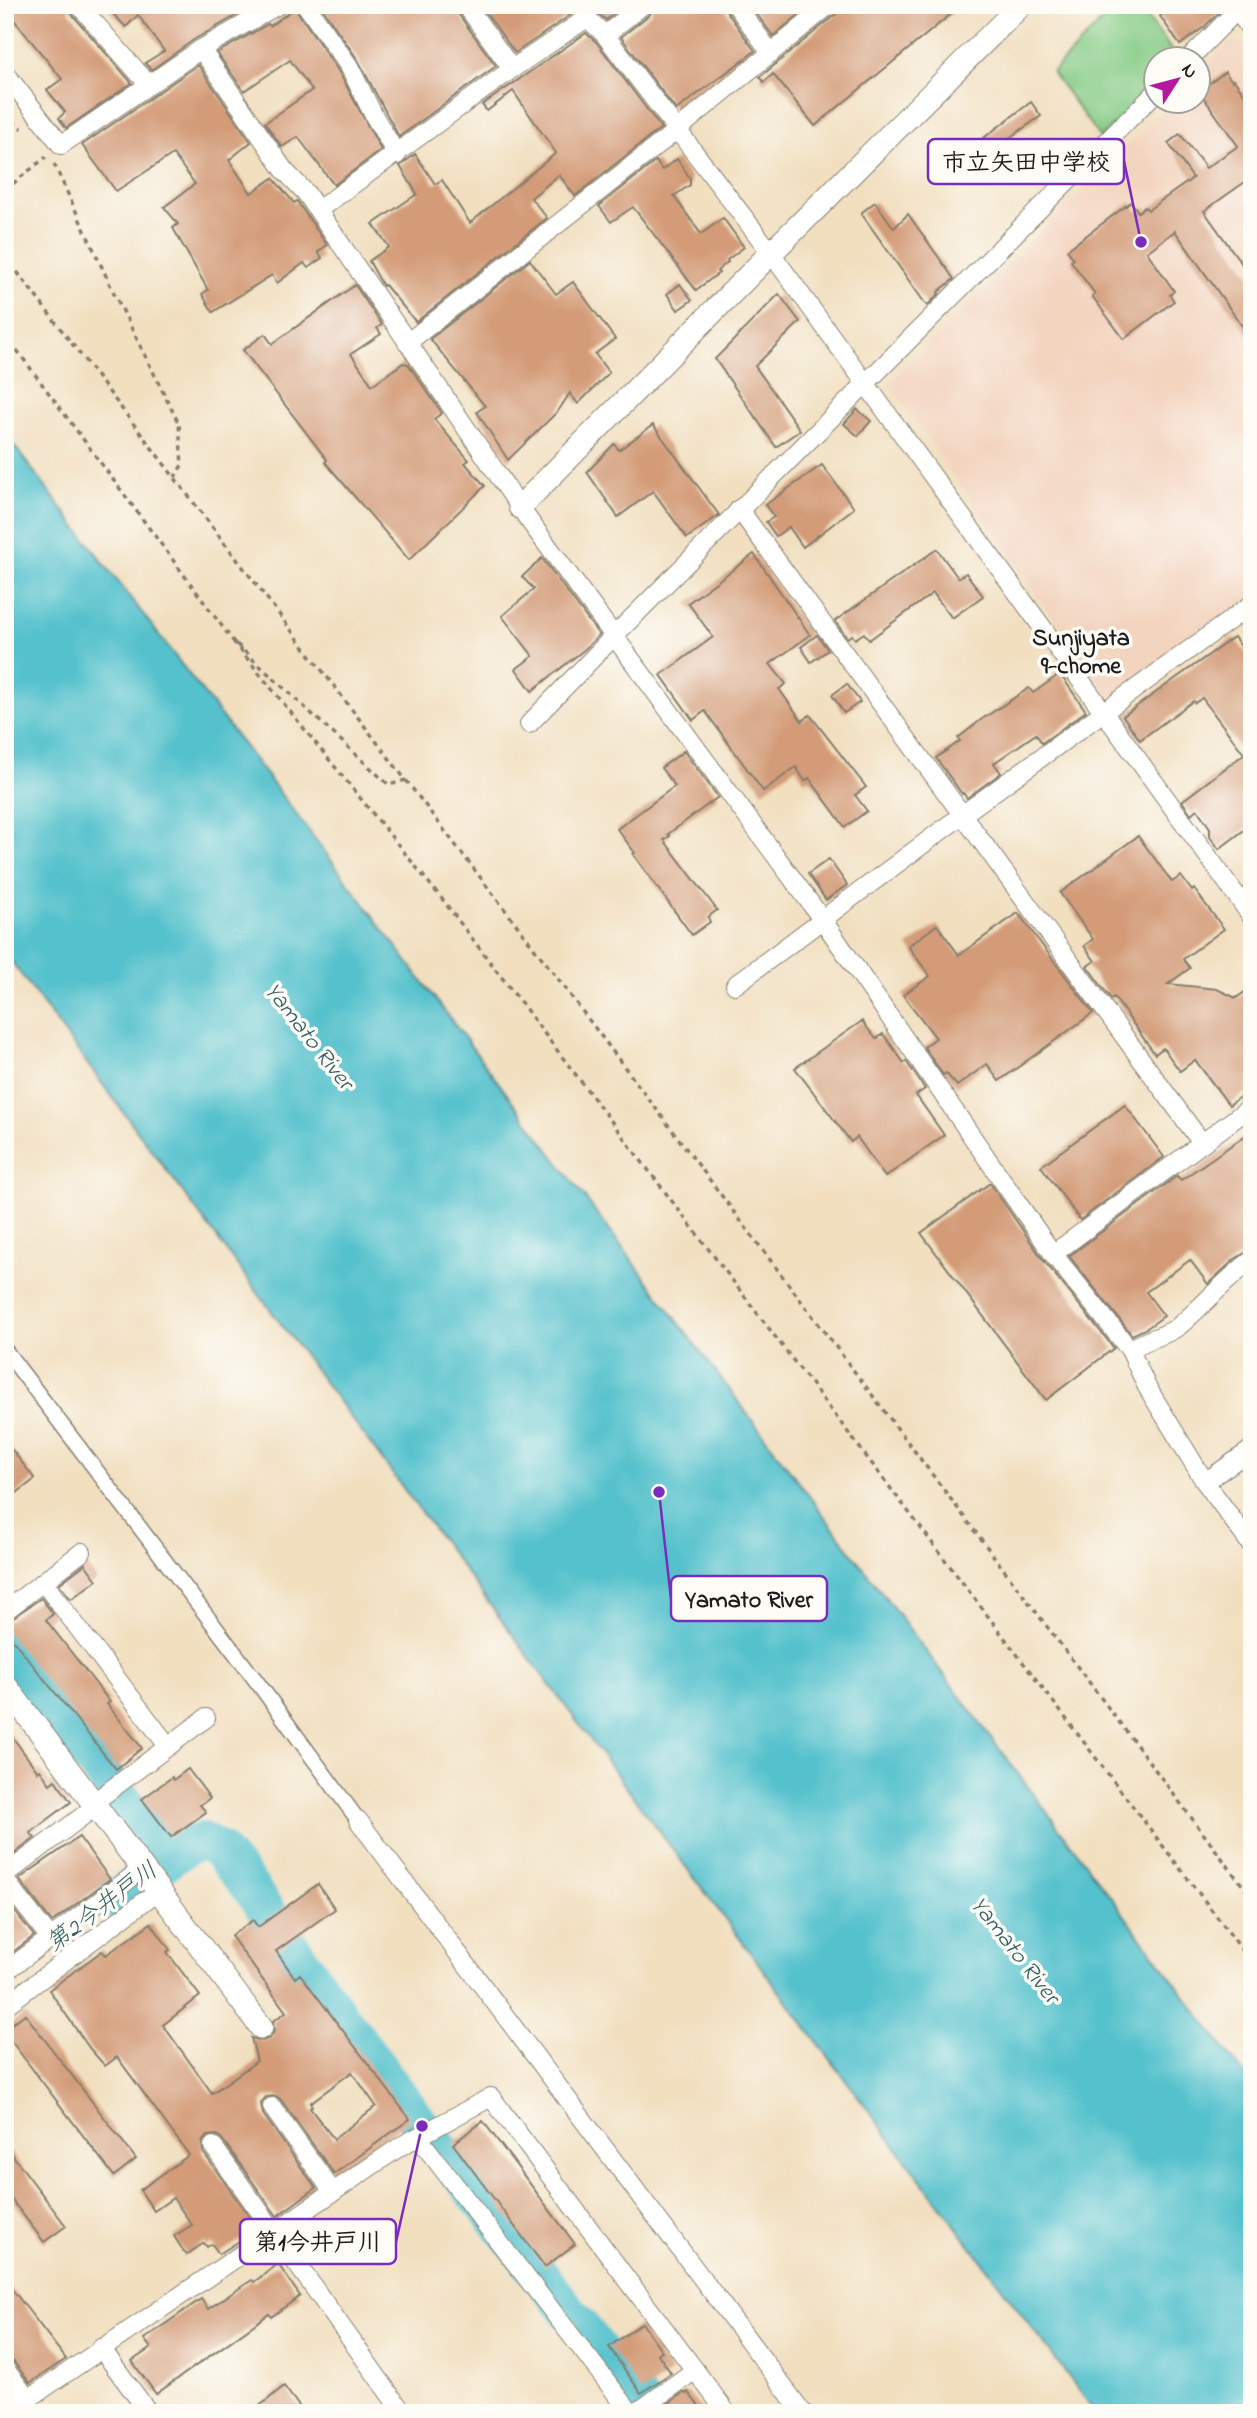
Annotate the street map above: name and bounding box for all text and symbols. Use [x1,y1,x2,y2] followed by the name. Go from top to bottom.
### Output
[1142,46,1212,116] north arrow
[1174,58,1204,85] text: N
[928,139,1124,184] callout: 市立矢田中学校
[942,147,1110,182] text: 市立矢田中学校
[1032,622,1130,685] district label: Sunjiyata 9-chome
[255,976,363,1100] water label: Yamato River
[671,1576,827,1621] callout: Yamato River
[684,1584,813,1619] text: Yamato River
[40,1854,166,1962] water label: 第2今井戸川
[961,1890,1069,2014] water label: Yamato River
[240,2219,396,2264] callout: 第1今井戸川
[254,2227,382,2262] text: 第1今井戸川

